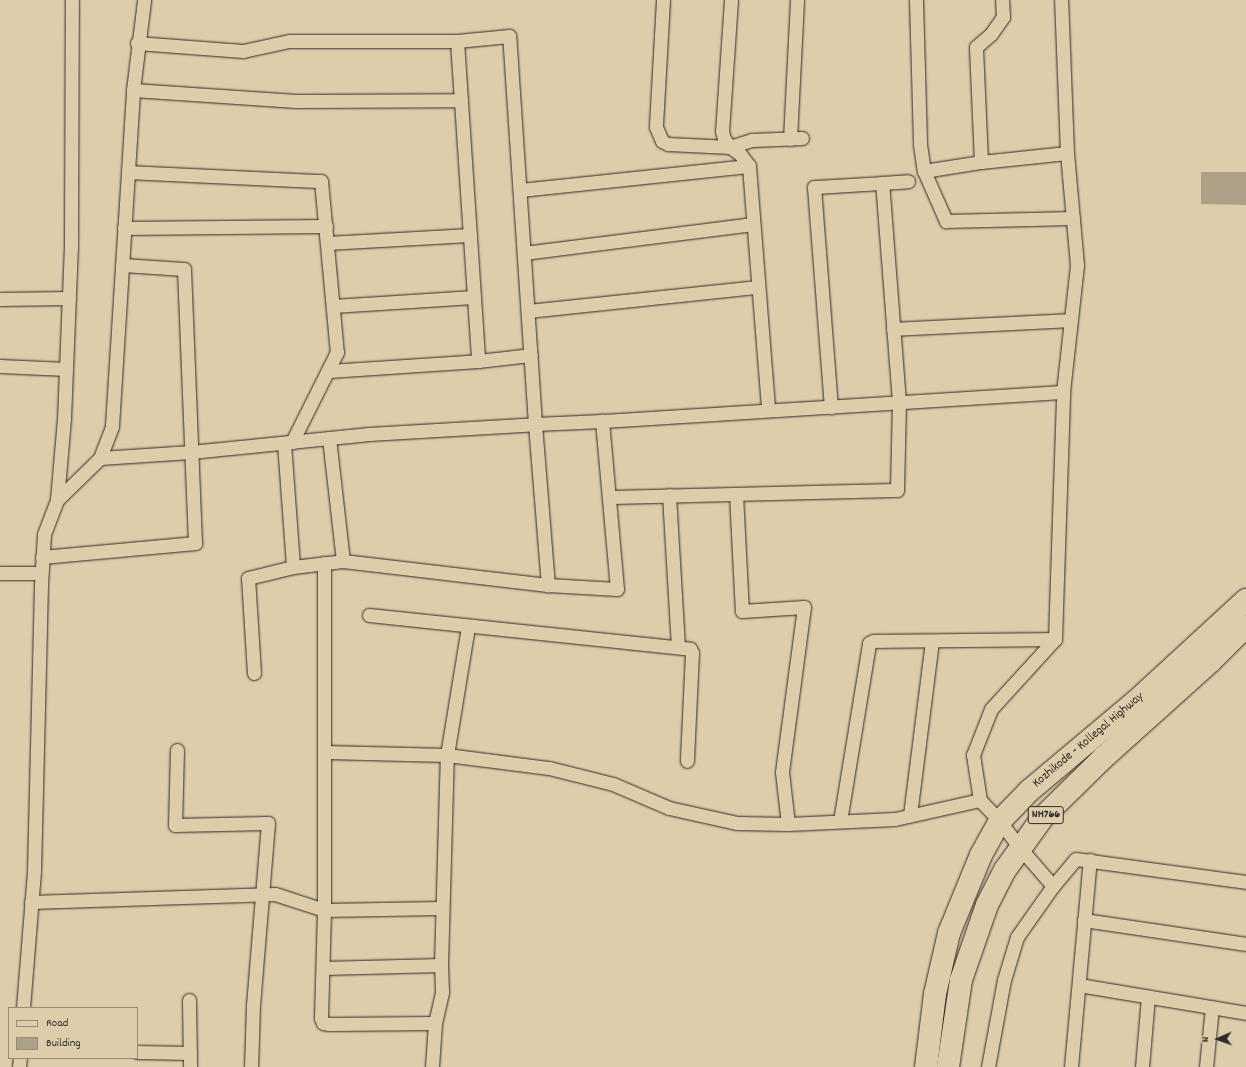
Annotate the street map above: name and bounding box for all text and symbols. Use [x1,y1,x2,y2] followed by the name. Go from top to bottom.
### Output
[1030,690,1148,792] street label: Kozhikode - Kollegal Highway
[1027,805,1065,825] road number: NH766
[8,1007,138,1059] legend
[46,1015,68,1032] text: Road
[1198,1019,1238,1059] north arrow
[46,1035,81,1052] text: Building
[1198,1036,1214,1042] text: N

